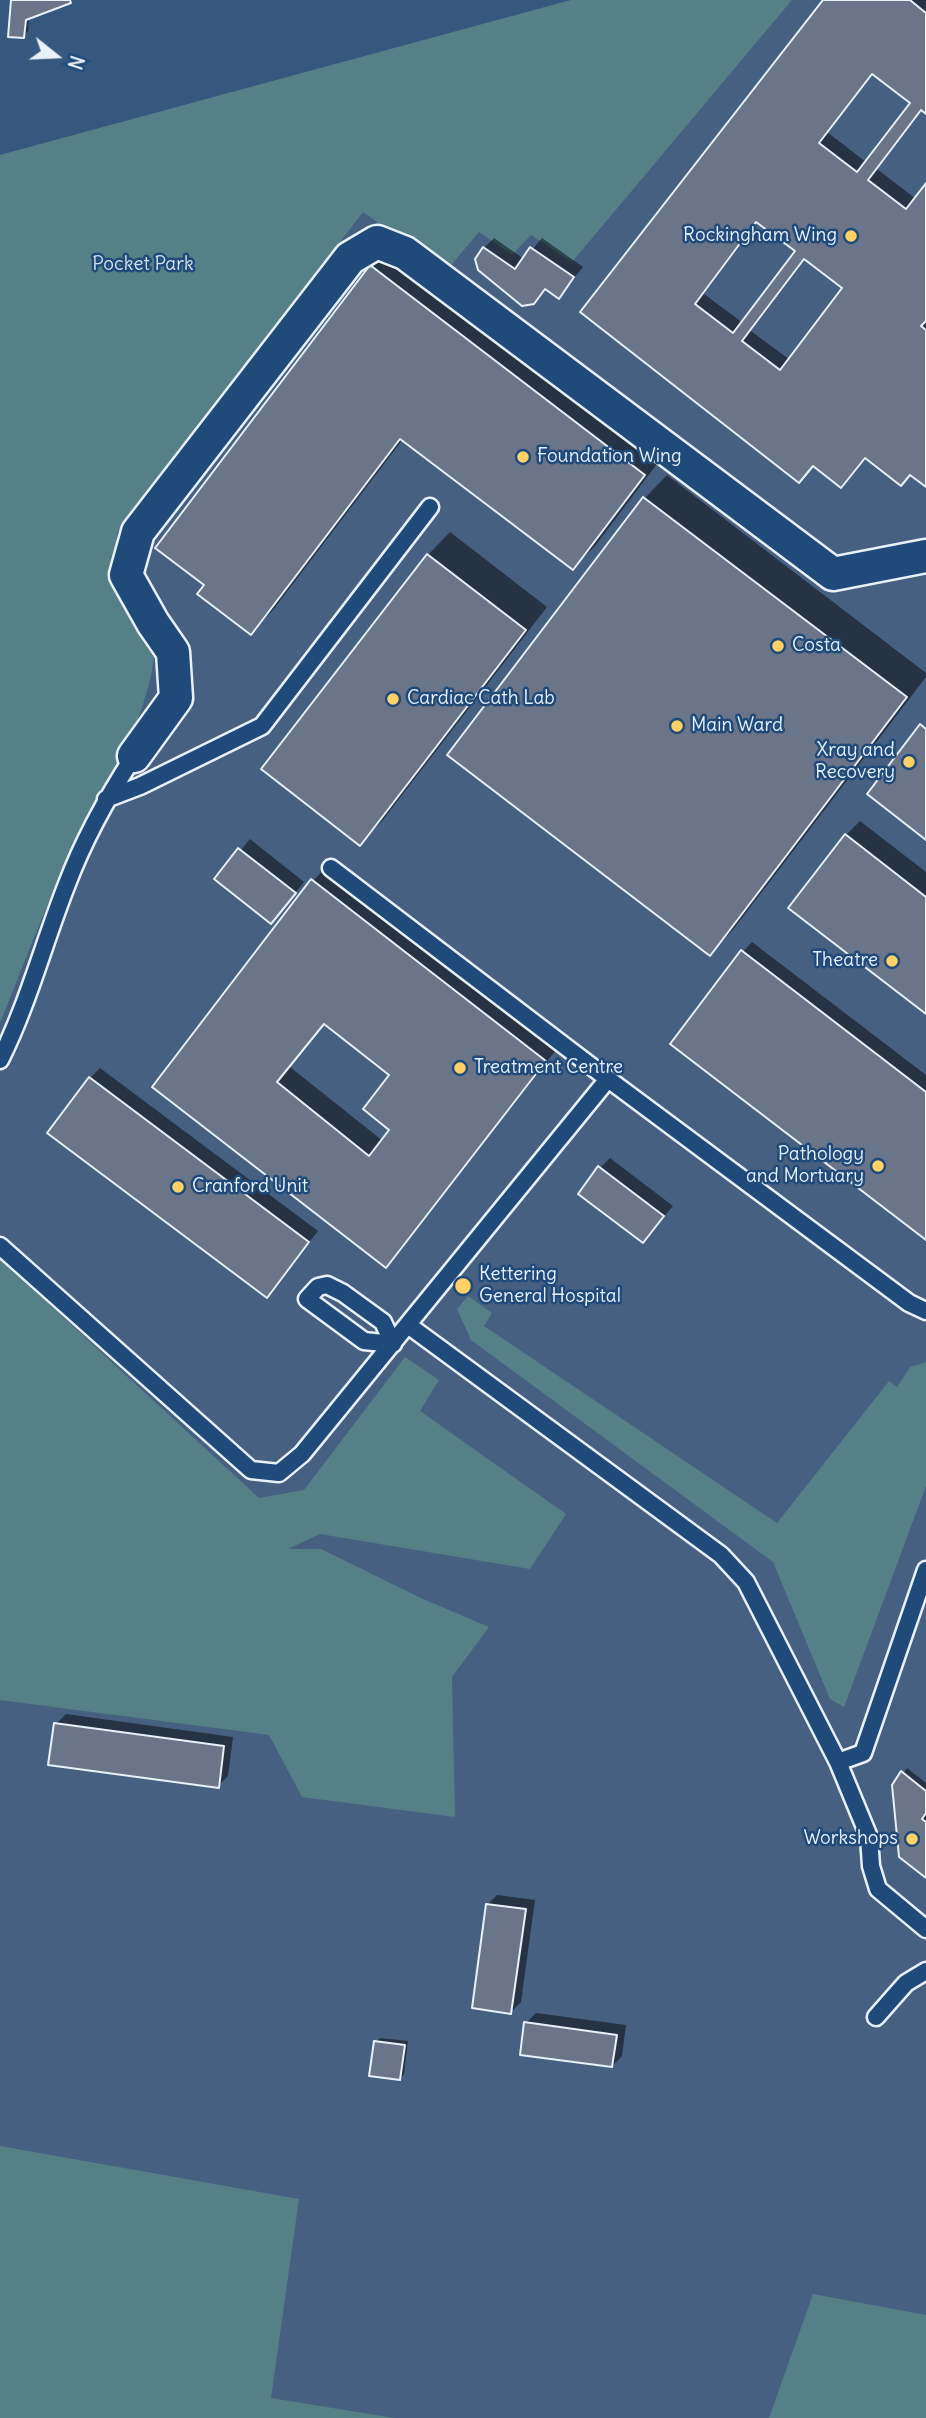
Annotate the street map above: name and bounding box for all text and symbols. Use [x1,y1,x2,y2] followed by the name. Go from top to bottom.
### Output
[21,21,91,91] north arrow
[63,53,89,72] text: N
[683,225,837,247] place label: Rockingham Wing
[843,228,859,244] marker: Rockingham Wing
[92,254,194,276] park label: Pocket Park
[537,446,682,468] place label: Foundation Wing
[515,449,531,465] marker: Foundation Wing
[792,635,841,657] place label: Costa
[770,638,786,654] marker: Costa
[407,688,555,710] place label: Cardiac Cath Lab
[385,691,401,707] marker: Cardiac Cath Lab
[691,715,783,737] place label: Main Ward
[669,718,685,734] marker: Main Ward
[815,740,895,784] place label: Xray and Recovery
[901,754,917,770] marker: Xray and Recovery
[812,950,878,972] place label: Theatre
[884,953,900,969] marker: Theatre
[474,1057,623,1079] place label: Treatment Centre
[452,1060,468,1076] marker: Treatment Centre
[746,1144,864,1188] place label: Pathology and Mortuary
[870,1158,886,1174] marker: Pathology and Mortuary
[192,1176,308,1198] place label: Cranford Unit
[170,1179,186,1195] marker: Cranford Unit
[479,1264,621,1308] place label: Kettering General Hospital
[453,1276,473,1296] marker: Kettering General Hospital
[804,1828,898,1850] place label: Workshops
[904,1831,920,1847] marker: Workshops

